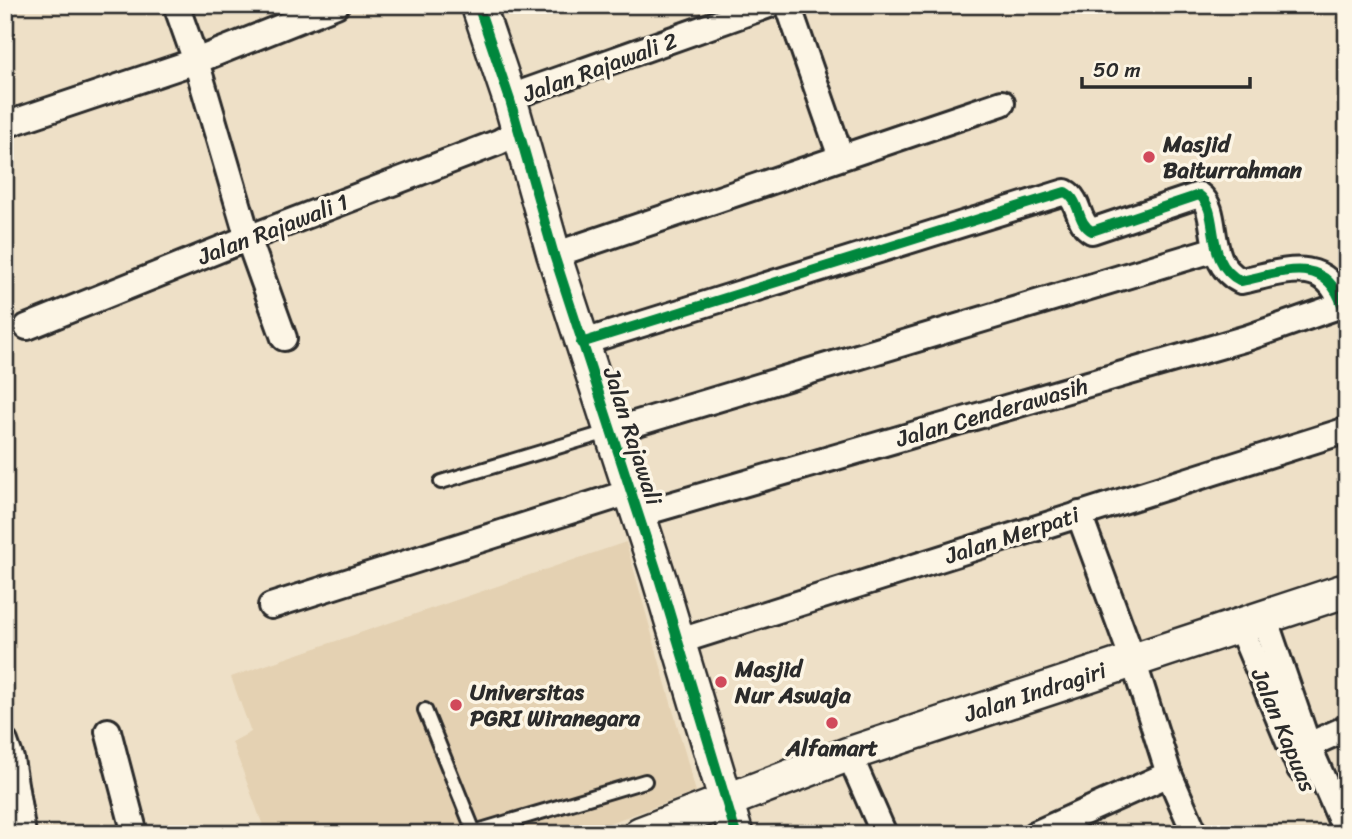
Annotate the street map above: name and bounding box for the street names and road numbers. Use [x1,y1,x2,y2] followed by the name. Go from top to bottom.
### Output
[516,20,683,115] street label: Jalan Rajawali 2
[191,182,355,277] street label: Jalan Rajawali 1
[591,361,674,511] street label: Jalan Rajawali
[890,365,1093,460] street label: Jalan Cenderawasih
[939,494,1085,577] street label: Jalan Merpati
[958,650,1112,735] street label: Jalan Indragiri
[1239,661,1328,799] street label: Jalan Kapuas

